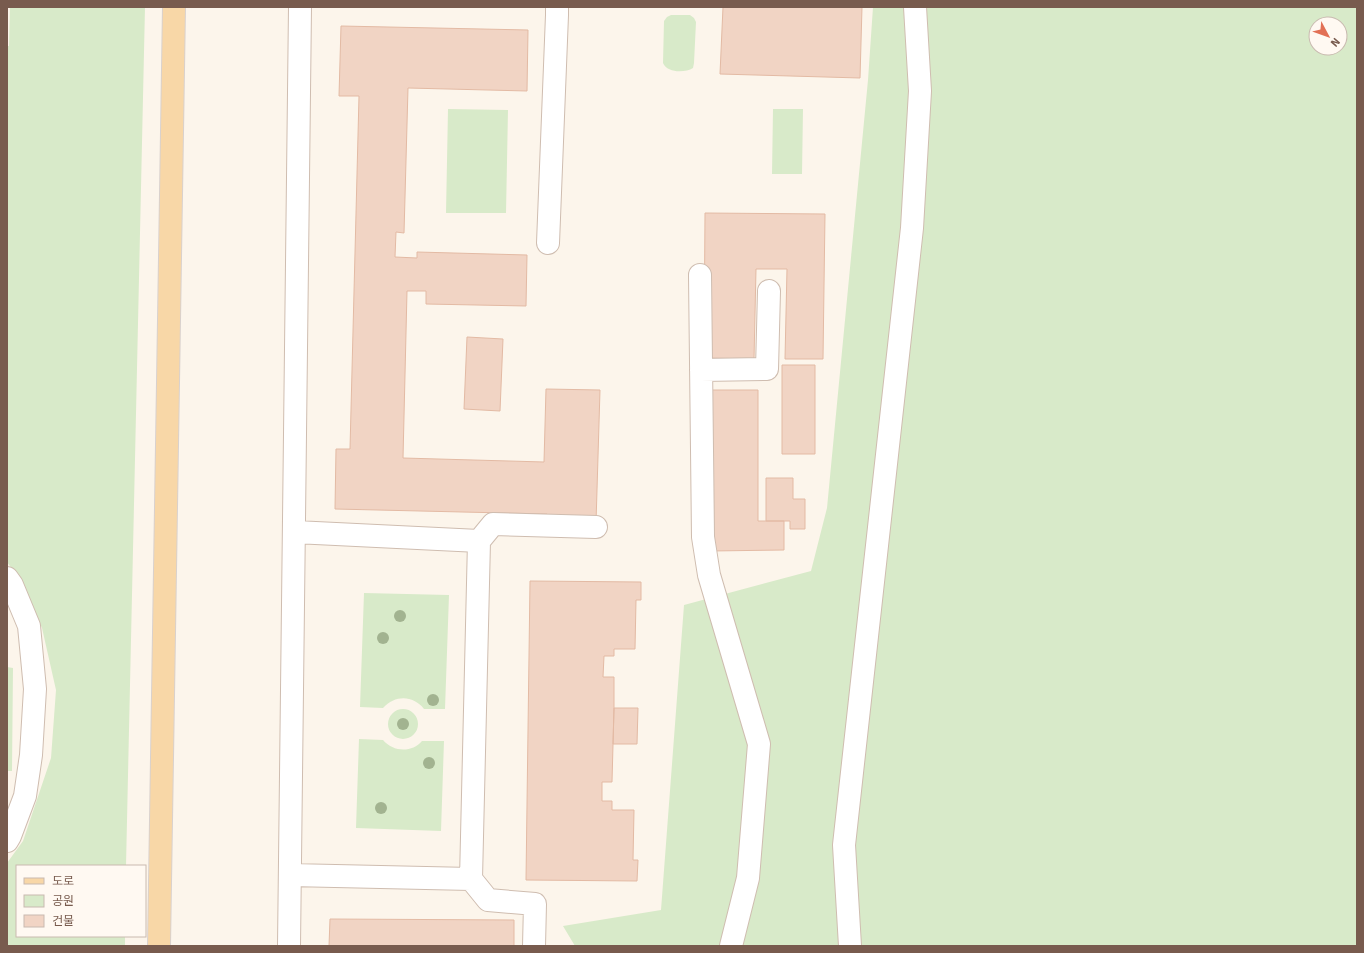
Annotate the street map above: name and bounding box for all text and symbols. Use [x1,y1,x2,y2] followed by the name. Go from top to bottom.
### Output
[1308,16,1348,56] north arrow
[1328,35,1343,49] text: N
[16,865,146,937] legend
[52,874,74,889] text: 도로
[52,894,74,909] text: 공원
[52,914,74,929] text: 건물

